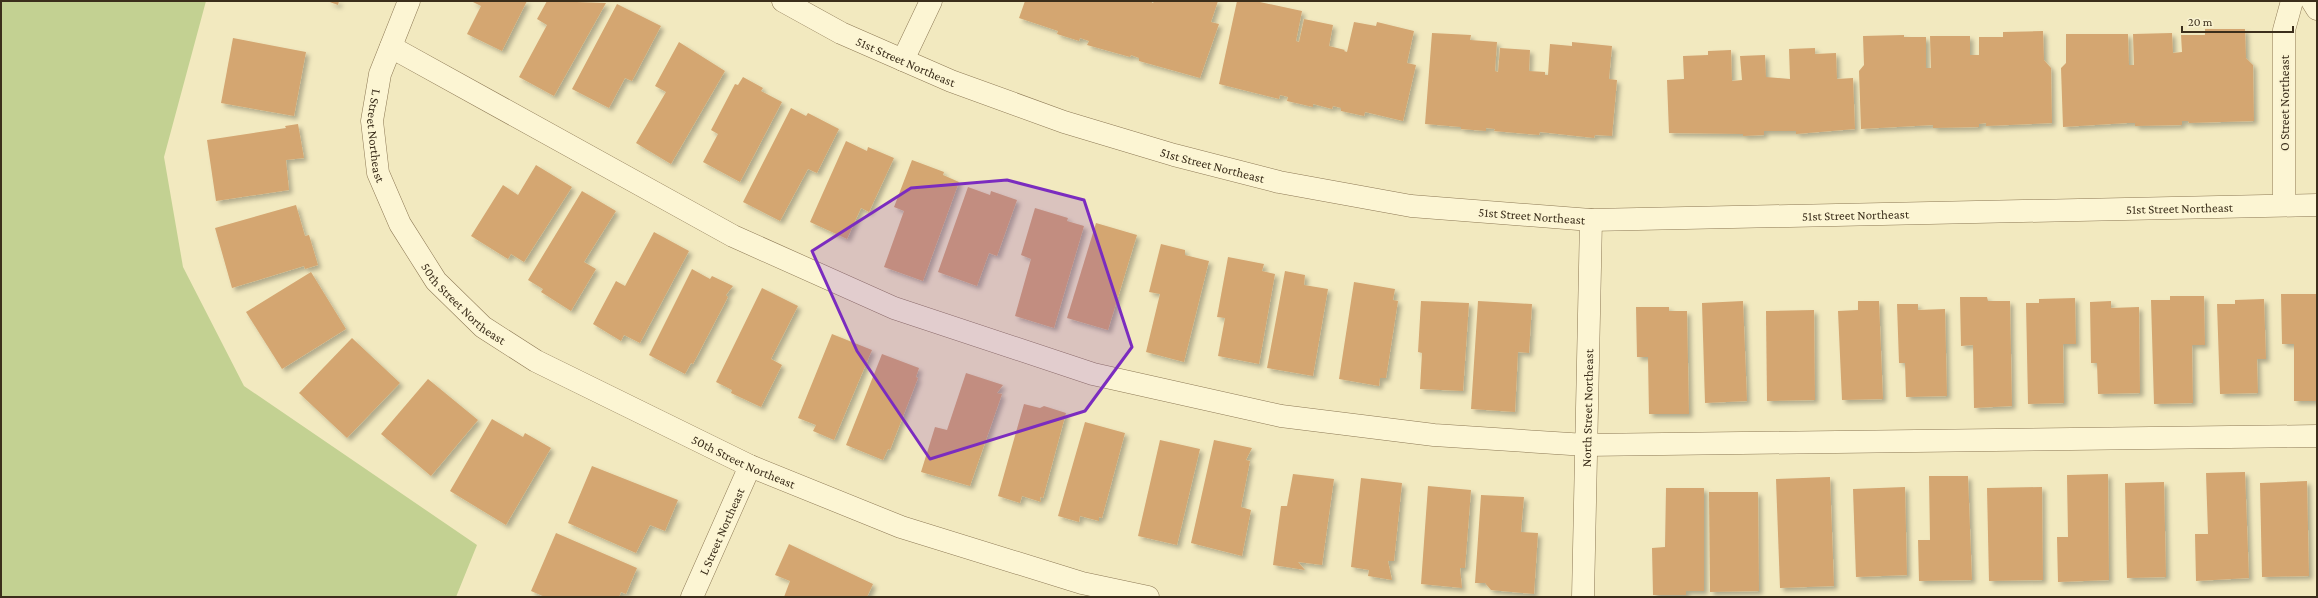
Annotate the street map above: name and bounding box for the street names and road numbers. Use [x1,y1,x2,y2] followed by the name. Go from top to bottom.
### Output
[854,33,958,90] street label: 51st Street Northeast
[2277,54,2292,151] street label: O Street Northeast
[364,88,388,185] street label: L Street Northeast
[1158,144,1267,186] street label: 51st Street Northeast
[2126,200,2234,217] street label: 51st Street Northeast
[1478,204,1586,228] street label: 51st Street Northeast
[1802,206,1910,224] street label: 51st Street Northeast
[418,260,509,348] street label: 50th Street Northeast
[1579,348,1596,467] street label: North Street Northeast
[689,432,798,492] street label: 50th Street Northeast
[696,485,748,577] street label: L Street Northeast

